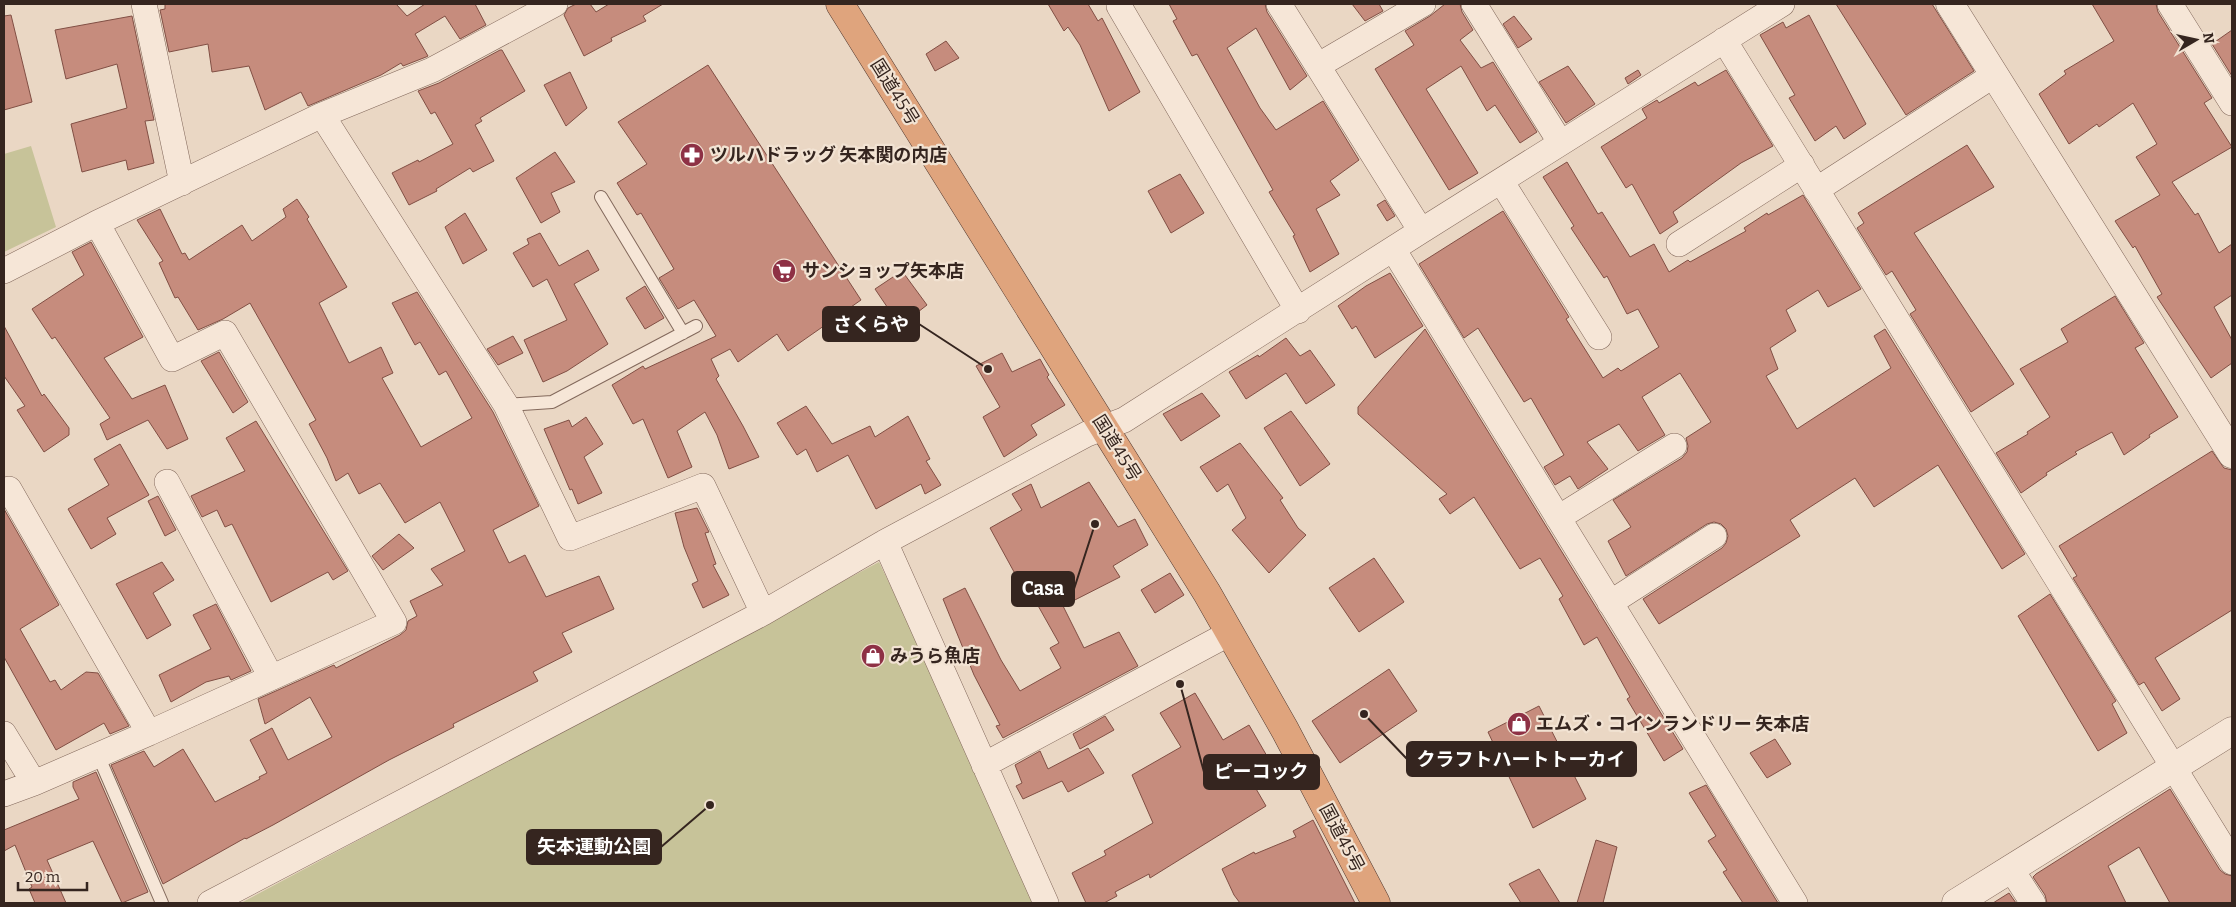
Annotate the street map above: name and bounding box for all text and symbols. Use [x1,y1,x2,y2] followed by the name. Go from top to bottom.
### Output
[2171,15,2221,65] north arrow
[2199,31,2218,45] text: N
[866,55,924,129] street label: 国道45号
[679,142,705,168] pharmacy icon: ツルハドラッグ 矢本関の内店
[710,144,947,166] place label: ツルハドラッグ 矢本関の内店
[771,258,797,284] supermarket icon: サンショップ矢本店
[802,260,964,282] place label: サンショップ矢本店
[823,307,919,341] callout: さくらや
[833,313,909,336] text: さくらや
[1088,411,1146,485] street label: 国道45号
[1012,572,1074,606] callout: Casa
[1022,577,1065,600] text: Casa
[860,643,886,669] shop icon: みうら魚店
[890,645,980,667] place label: みうら魚店
[1506,711,1532,737] shop icon: エムズ・コインランドリー 矢本店
[1536,713,1809,735] place label: エムズ・コインランドリー 矢本店
[1407,742,1636,776] callout: クラフトハートトーカイ
[1416,748,1626,771] text: クラフトハートトーカイ
[1204,755,1319,789] callout: ピーコック
[1213,760,1309,783] text: ピーコック
[1315,800,1369,876] street label: 国道45号
[527,830,661,864] callout: 矢本運動公園
[537,835,651,858] text: 矢本運動公園
[18,860,86,892] scale bar
[25,868,61,886] text: 20 m

